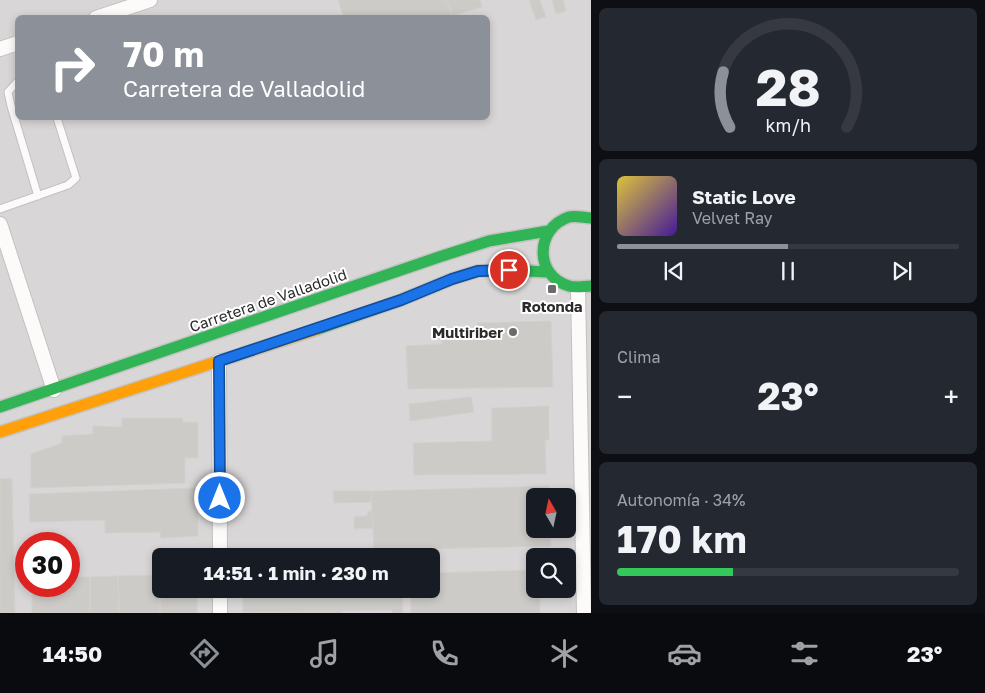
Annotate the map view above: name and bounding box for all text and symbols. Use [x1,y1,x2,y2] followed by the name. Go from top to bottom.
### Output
[123,33,204,75] text: 70 m
[40,35,105,100] icon: right
[755,55,821,117] text: 28
[123,75,365,102] text: Carretera de Valladolid
[765,114,811,136] text: km/h
[692,185,796,208] text: Static Love
[692,208,773,228] text: Velvet Ray
[488,249,530,291] pin
[495,256,523,284] icon: arrive
[660,257,688,285] icon: previous
[774,257,802,285] icon: pause
[888,257,916,285] icon: next
[187,265,349,335] street label: Carretera de Valladolid
[546,283,558,295] marker: Rotonda
[521,297,583,315] place label: Rotonda
[432,323,503,341] place label: Multiriber
[507,326,519,338] marker: Multiriber
[617,347,661,367] text: Clima
[757,373,819,418] text: 23°
[617,380,632,413] text: −
[944,380,959,413] text: +
[193,471,245,523] position arrow
[526,488,576,538] north arrow
[526,488,576,598] map controls
[617,490,745,510] text: Autonomía · 34%
[617,516,747,561] text: 170 km
[15,532,80,597] speed limit sign: 30
[526,548,576,598] button: search
[203,561,389,584] text: 14:51 · 1 min · 230 m
[187,636,222,671] icon: directions
[307,636,342,671] icon: music
[427,636,462,671] icon: phone
[547,636,582,671] icon: climate
[667,636,702,671] icon: car
[787,636,822,671] icon: filters
[42,640,102,667] text: 14:50
[907,640,942,667] text: 23°

